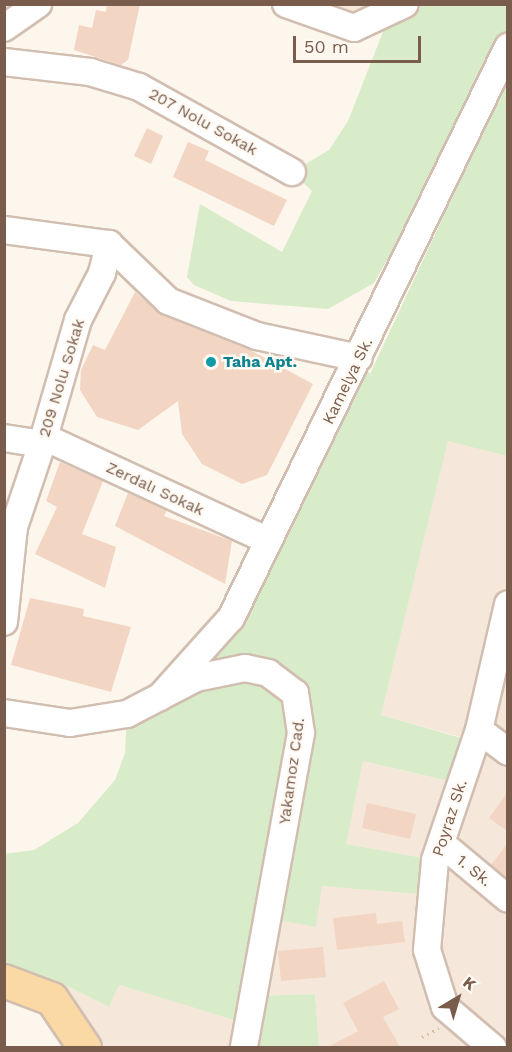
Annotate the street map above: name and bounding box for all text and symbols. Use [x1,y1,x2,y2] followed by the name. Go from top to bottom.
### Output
[296,24,424,62] scale bar
[304,36,349,57] text: 50 m
[145,84,261,160] street label: 207 Nolu Sokak
[35,316,89,440] street label: 209 Nolu Sokak
[319,334,377,428] street label: Kamelya Sk.
[223,352,298,372] place label: Taha Apt.
[204,355,218,369] marker: Taha Apt.
[103,458,207,520] street label: Zerdalı Sokak
[275,716,309,826] street label: Yakamoz Cad.
[428,777,472,859] street label: Poyraz Sk.
[453,851,495,891] street label: 1. Sk.
[428,968,488,1028] north arrow
[459,973,480,994] text: K

